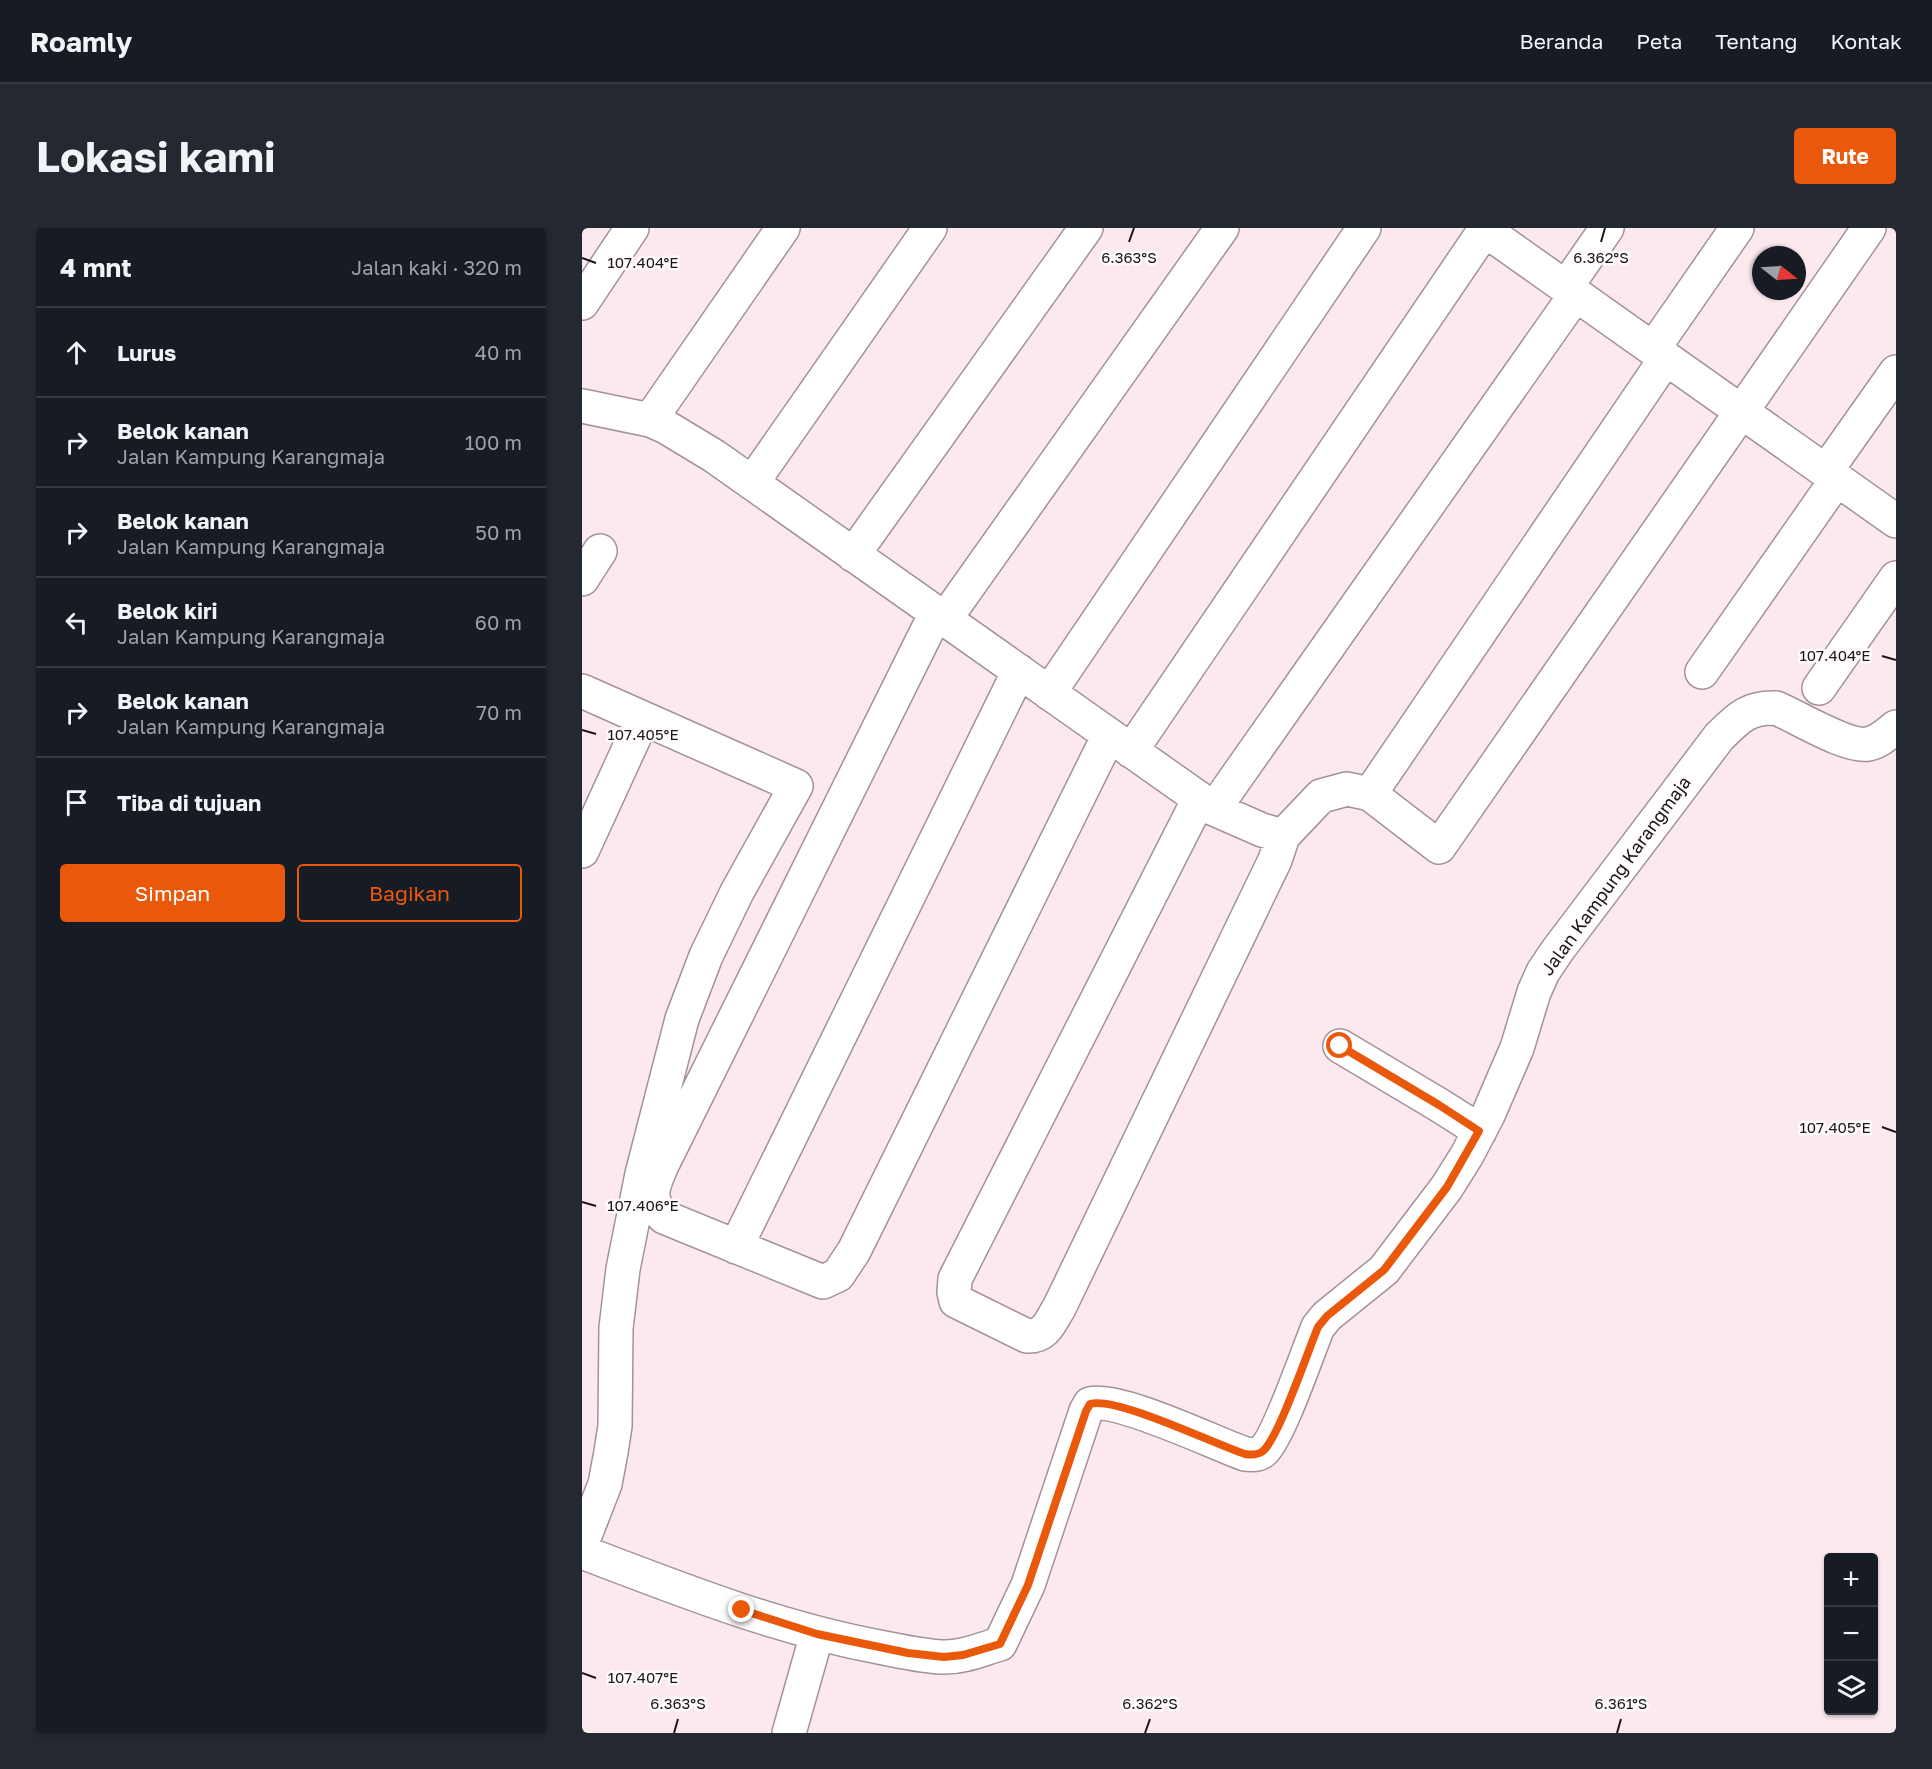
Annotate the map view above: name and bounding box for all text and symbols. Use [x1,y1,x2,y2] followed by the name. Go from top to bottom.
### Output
[30,25,132,58] text: Roamly
[1520,28,1603,54] text: Beranda
[1636,28,1682,54] text: Peta
[1715,28,1797,54] text: Tentang
[1830,28,1902,54] text: Kontak
[1794,128,1896,184] button: Rute
[36,131,276,181] text: Lokasi kami
[1752,246,1806,300] north arrow
[1101,248,1157,266] text: 6.363°S
[1573,248,1629,266] text: 6.362°S
[60,252,132,283] text: 4 mnt
[608,253,678,271] text: 107.404°E
[351,255,522,279] text: Jalan kaki · 320 m
[60,336,93,369] icon: ahead
[117,339,176,366] text: Lurus
[475,340,522,364] text: 40 m
[117,417,249,444] text: Belok kanan
[60,426,93,459] icon: right
[465,430,522,454] text: 100 m
[117,444,385,468] text: Jalan Kampung Karangmaja
[117,507,249,534] text: Belok kanan
[60,516,93,549] icon: right
[475,520,522,544] text: 50 m
[117,534,385,558] text: Jalan Kampung Karangmaja
[117,597,218,624] text: Belok kiri
[60,606,93,639] icon: left
[475,610,522,634] text: 60 m
[117,624,385,648] text: Jalan Kampung Karangmaja
[1800,646,1870,664] text: 107.404°E
[117,687,249,714] text: Belok kanan
[60,696,93,729] icon: right
[476,700,522,724] text: 70 m
[117,714,385,738] text: Jalan Kampung Karangmaja
[607,725,679,743] text: 107.405°E
[1535,771,1695,979] street label: Jalan Kampung Karangmaja
[60,786,93,819] icon: arrive
[117,789,261,816] text: Tiba di tujuan
[60,864,285,922] button: Simpan
[297,864,522,922] button: Bagikan
[1326,1032,1352,1058] route start
[1799,1118,1871,1136] text: 107.405°E
[607,1196,679,1214] text: 107.406°E
[1824,1553,1878,1715] map controls
[1824,1553,1878,1607] button: +
[728,1596,754,1622] route end
[1824,1607,1878,1661] button: −
[1824,1661,1878,1715] button: layers
[608,1668,678,1686] text: 107.407°E
[650,1694,706,1712] text: 6.363°S
[1122,1694,1178,1712] text: 6.362°S
[1595,1694,1647,1712] text: 6.361°S

